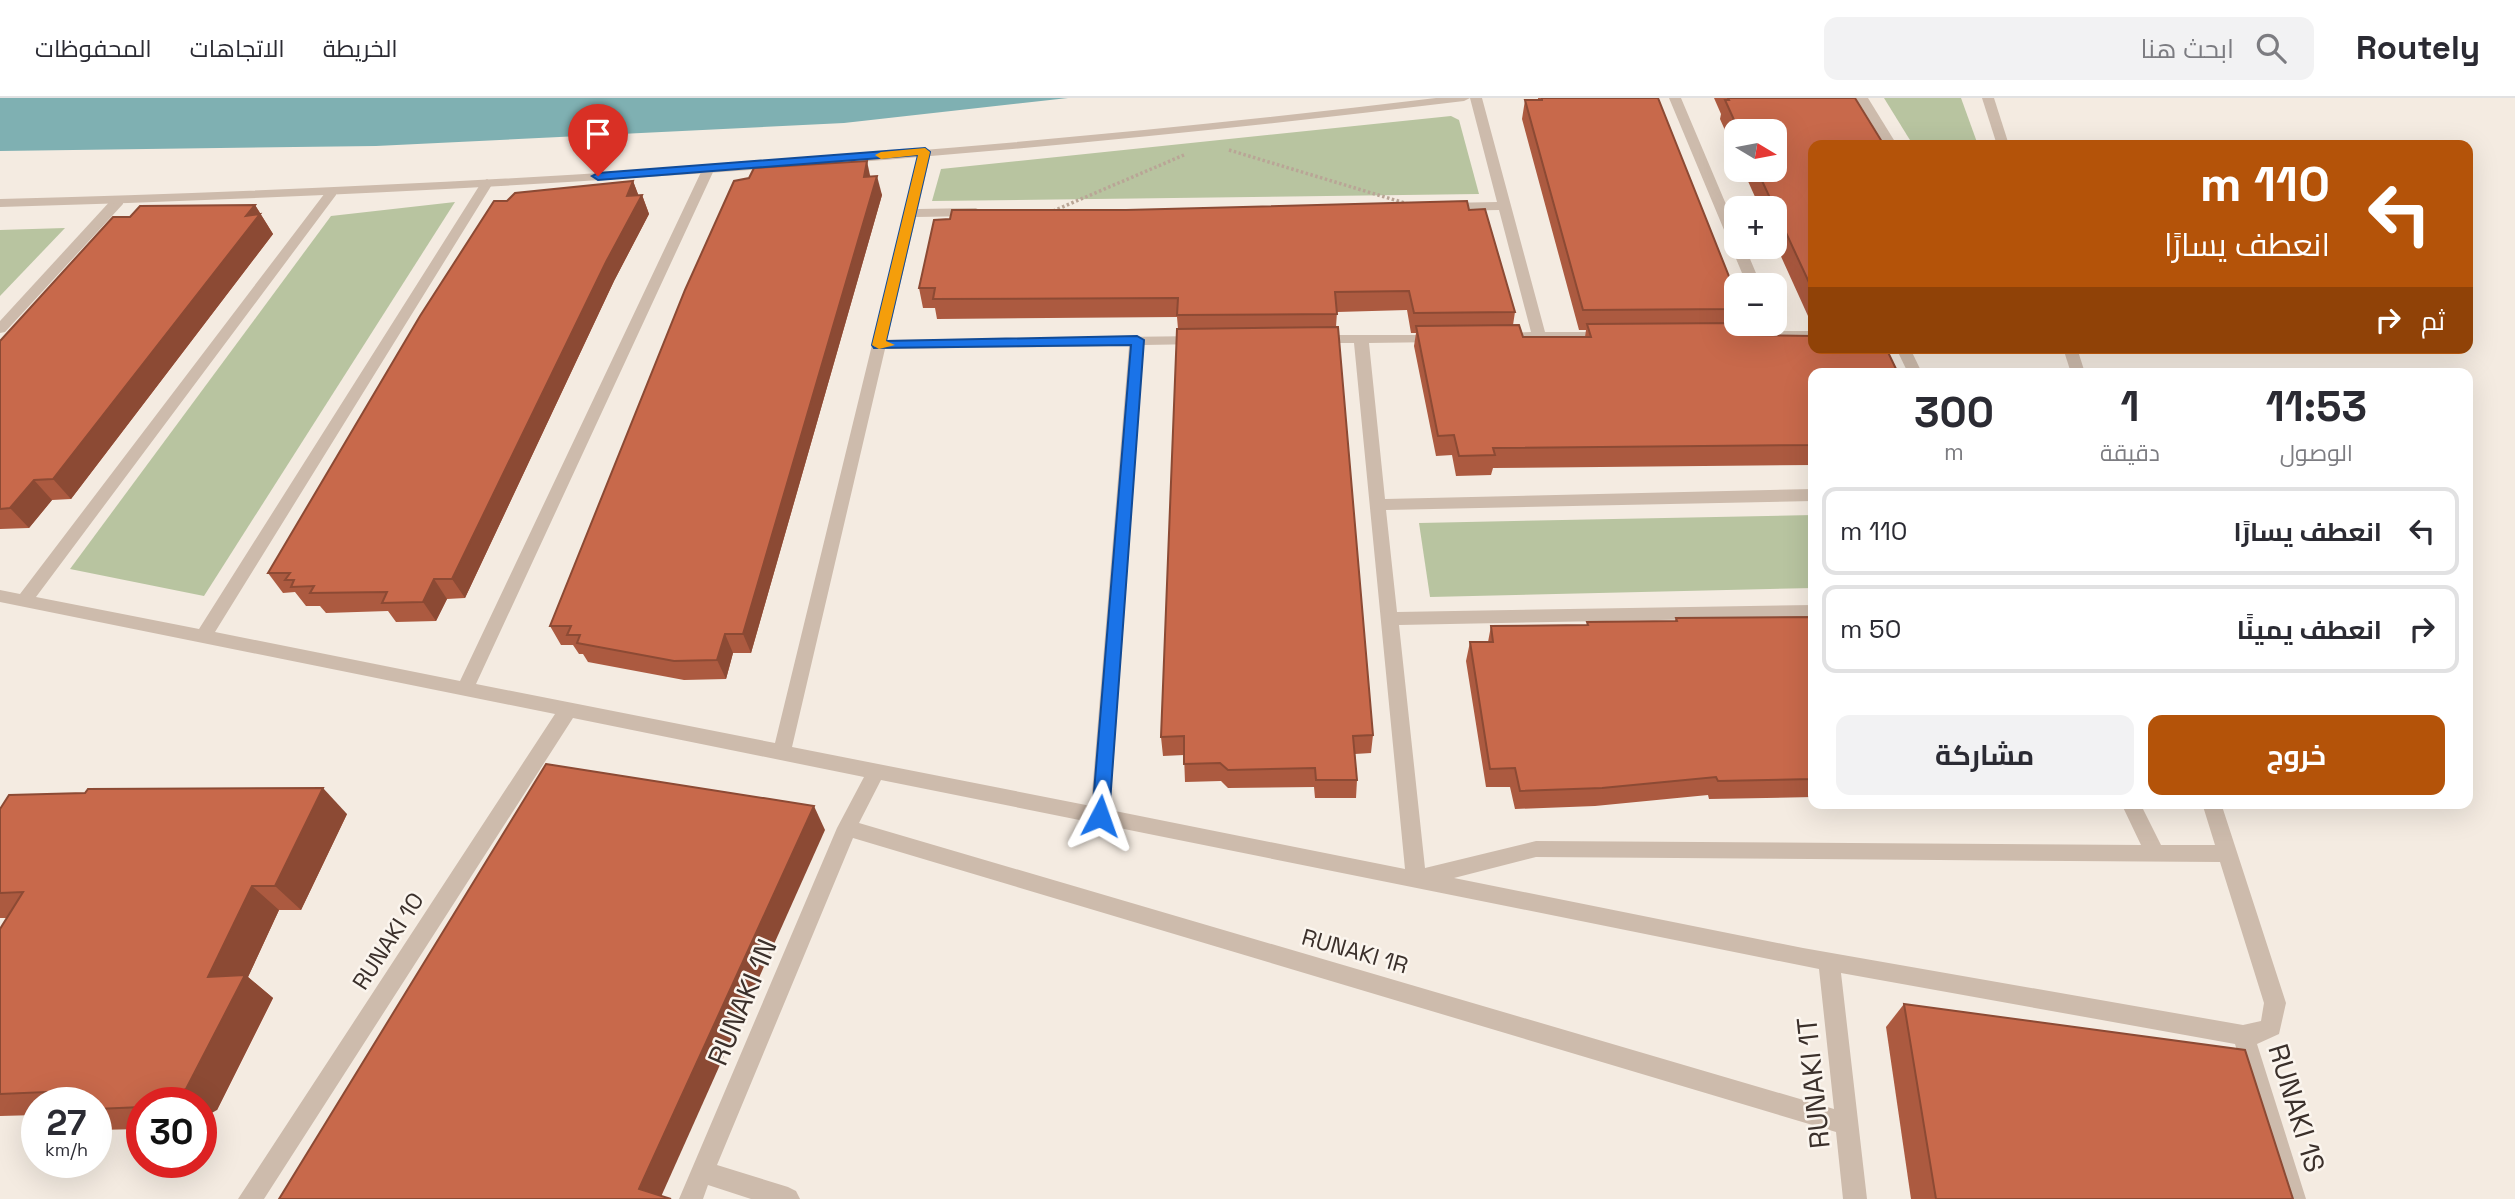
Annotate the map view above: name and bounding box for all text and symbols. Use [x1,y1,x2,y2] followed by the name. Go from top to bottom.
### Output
[1824,17,2314,80] search box
[2356,27,2480,69] text: Routely
[2252,29,2290,67] icon: search
[2140,32,2234,66] text: ابحث هنا
[35,33,152,64] text: المحفوظات
[190,33,285,64] text: الاتجاهات
[323,33,398,64] text: الخريطة
[568,104,628,176] pin
[579,115,617,153] icon: arrive
[1724,119,1787,182] north arrow
[1724,119,1787,336] map controls
[2200,153,2330,215] text: 110 m
[2354,168,2445,259] icon: left
[1724,196,1787,259] button: +
[2164,225,2330,265] text: انعطف يسارًا
[1724,273,1787,336] button: −
[2369,301,2407,339] icon: right
[2421,304,2445,338] text: ثم
[2120,380,2139,433] text: 1
[2266,380,2367,433] text: 11:53
[1914,386,1994,439] text: 300
[1944,437,1964,467] text: m
[2100,438,2160,468] text: دقيقة
[2280,438,2353,468] text: الوصول
[2403,512,2441,550] icon: left
[1840,514,1907,548] text: 110 m
[2234,515,2382,549] text: انعطف يسارًا
[2403,610,2441,648] icon: right
[1840,612,1901,646] text: 50 m
[2237,613,2382,647] text: انعطف يمينًا
[1836,715,2134,795] button: مشاركة
[2148,715,2445,795] button: خروج
[1063,779,1137,853] position arrow
[345,887,431,995] street label: RUNAKI 1O
[1298,922,1412,980] street label: RUNAKI 1R
[699,933,785,1071] street label: RUNAKI 1N
[1788,1016,1838,1150] street label: RUNAKI 1T
[2260,1039,2334,1177] street label: RUNAKI 1S
[126,1087,217,1178] speed limit sign: 30
[47,1101,86,1145] text: 27
[45,1138,88,1161] text: km/h

